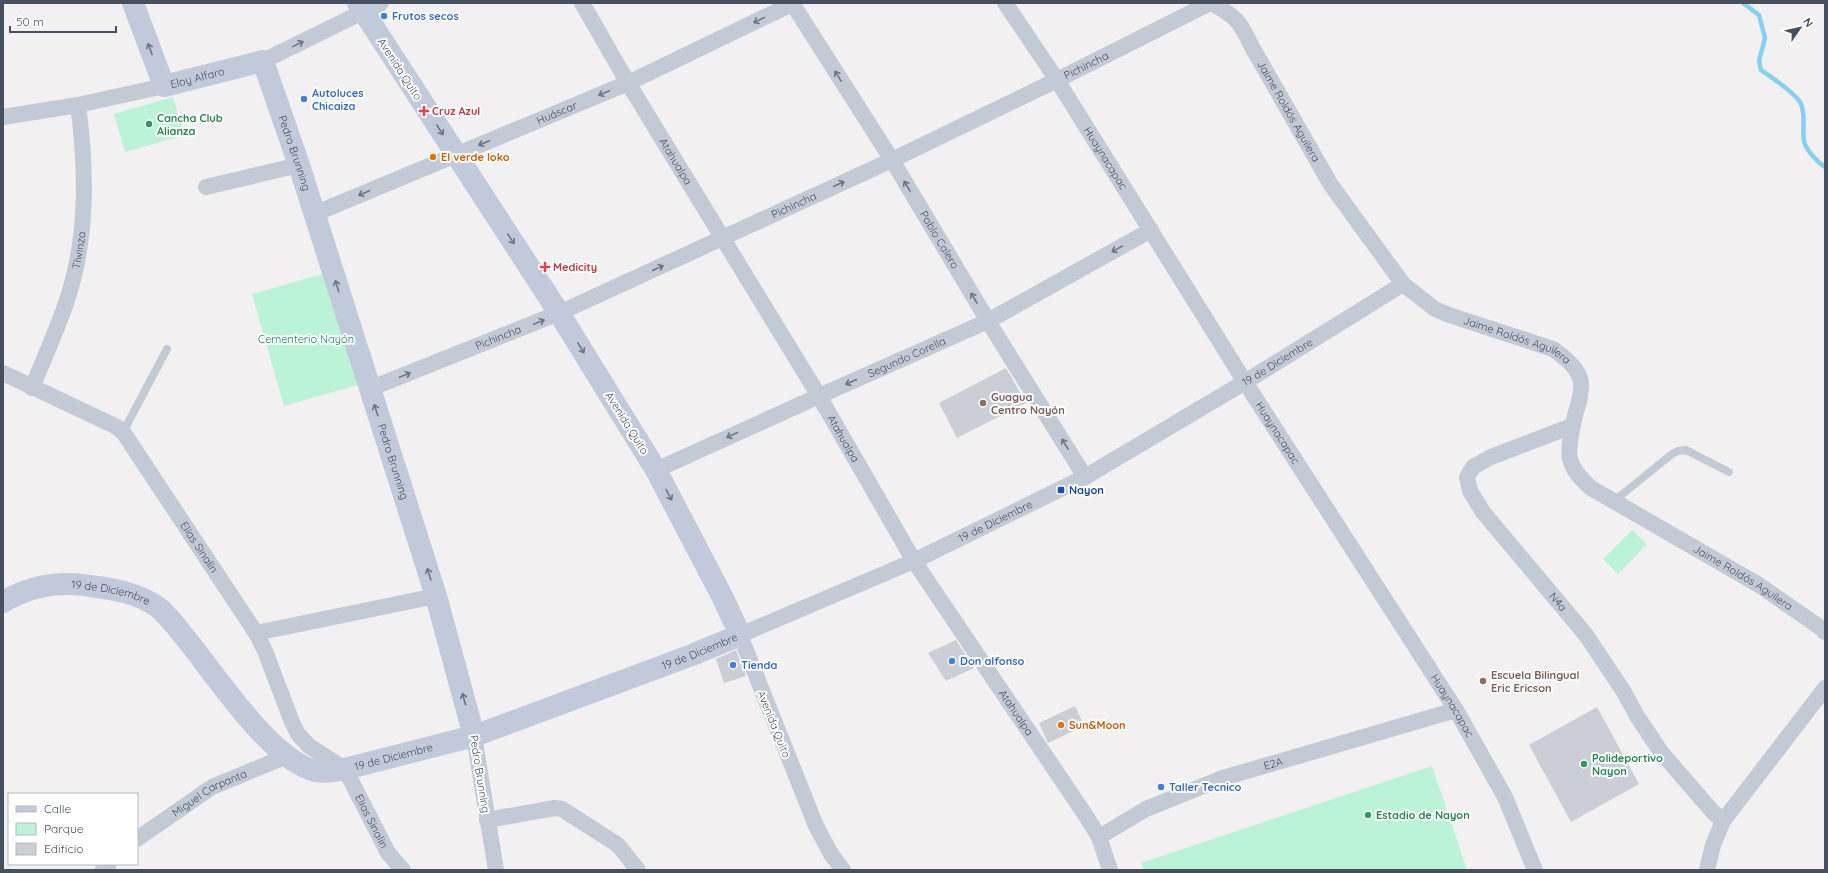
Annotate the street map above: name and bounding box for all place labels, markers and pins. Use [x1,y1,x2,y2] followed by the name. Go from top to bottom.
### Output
[392,9,459,23] place label: Frutos secos
[379,11,389,21] marker: Frutos secos
[312,86,364,113] place label: Autoluces Chicaiza
[299,94,309,104] marker: Autoluces Chicaiza
[432,104,480,118] place label: Cruz Azul
[419,106,429,116] marker: Cruz Azul
[157,111,223,138] place label: Cancha Club Alianza
[144,119,154,129] marker: Cancha Club Alianza
[441,150,510,164] place label: El verde loko
[428,152,438,162] marker: El verde loko
[553,260,597,274] place label: Medicity
[540,262,550,272] marker: Medicity
[991,390,1065,417] place label: Guagua Centro Nayón
[978,398,988,408] marker: Guagua Centro Nayón
[1069,483,1104,497] place label: Nayon
[1056,485,1066,495] marker: Nayon
[960,654,1025,668] place label: Don alfonso
[947,656,957,666] marker: Don alfonso
[741,658,777,672] place label: Tienda
[728,660,738,670] marker: Tienda
[1491,668,1579,695] place label: Escuela Bilingual Eric Ericson
[1478,676,1488,686] marker: Escuela Bilingual Eric Ericson
[1069,718,1126,732] place label: Sun&Moon
[1056,720,1066,730] marker: Sun&Moon
[1592,751,1663,778] place label: Polideportivo Nayon
[1579,759,1589,769] marker: Polideportivo Nayon
[1169,780,1242,794] place label: Taller Tecnico
[1156,782,1166,792] marker: Taller Tecnico
[1376,808,1470,822] place label: Estadio de Nayon
[1363,810,1373,820] marker: Estadio de Nayon

